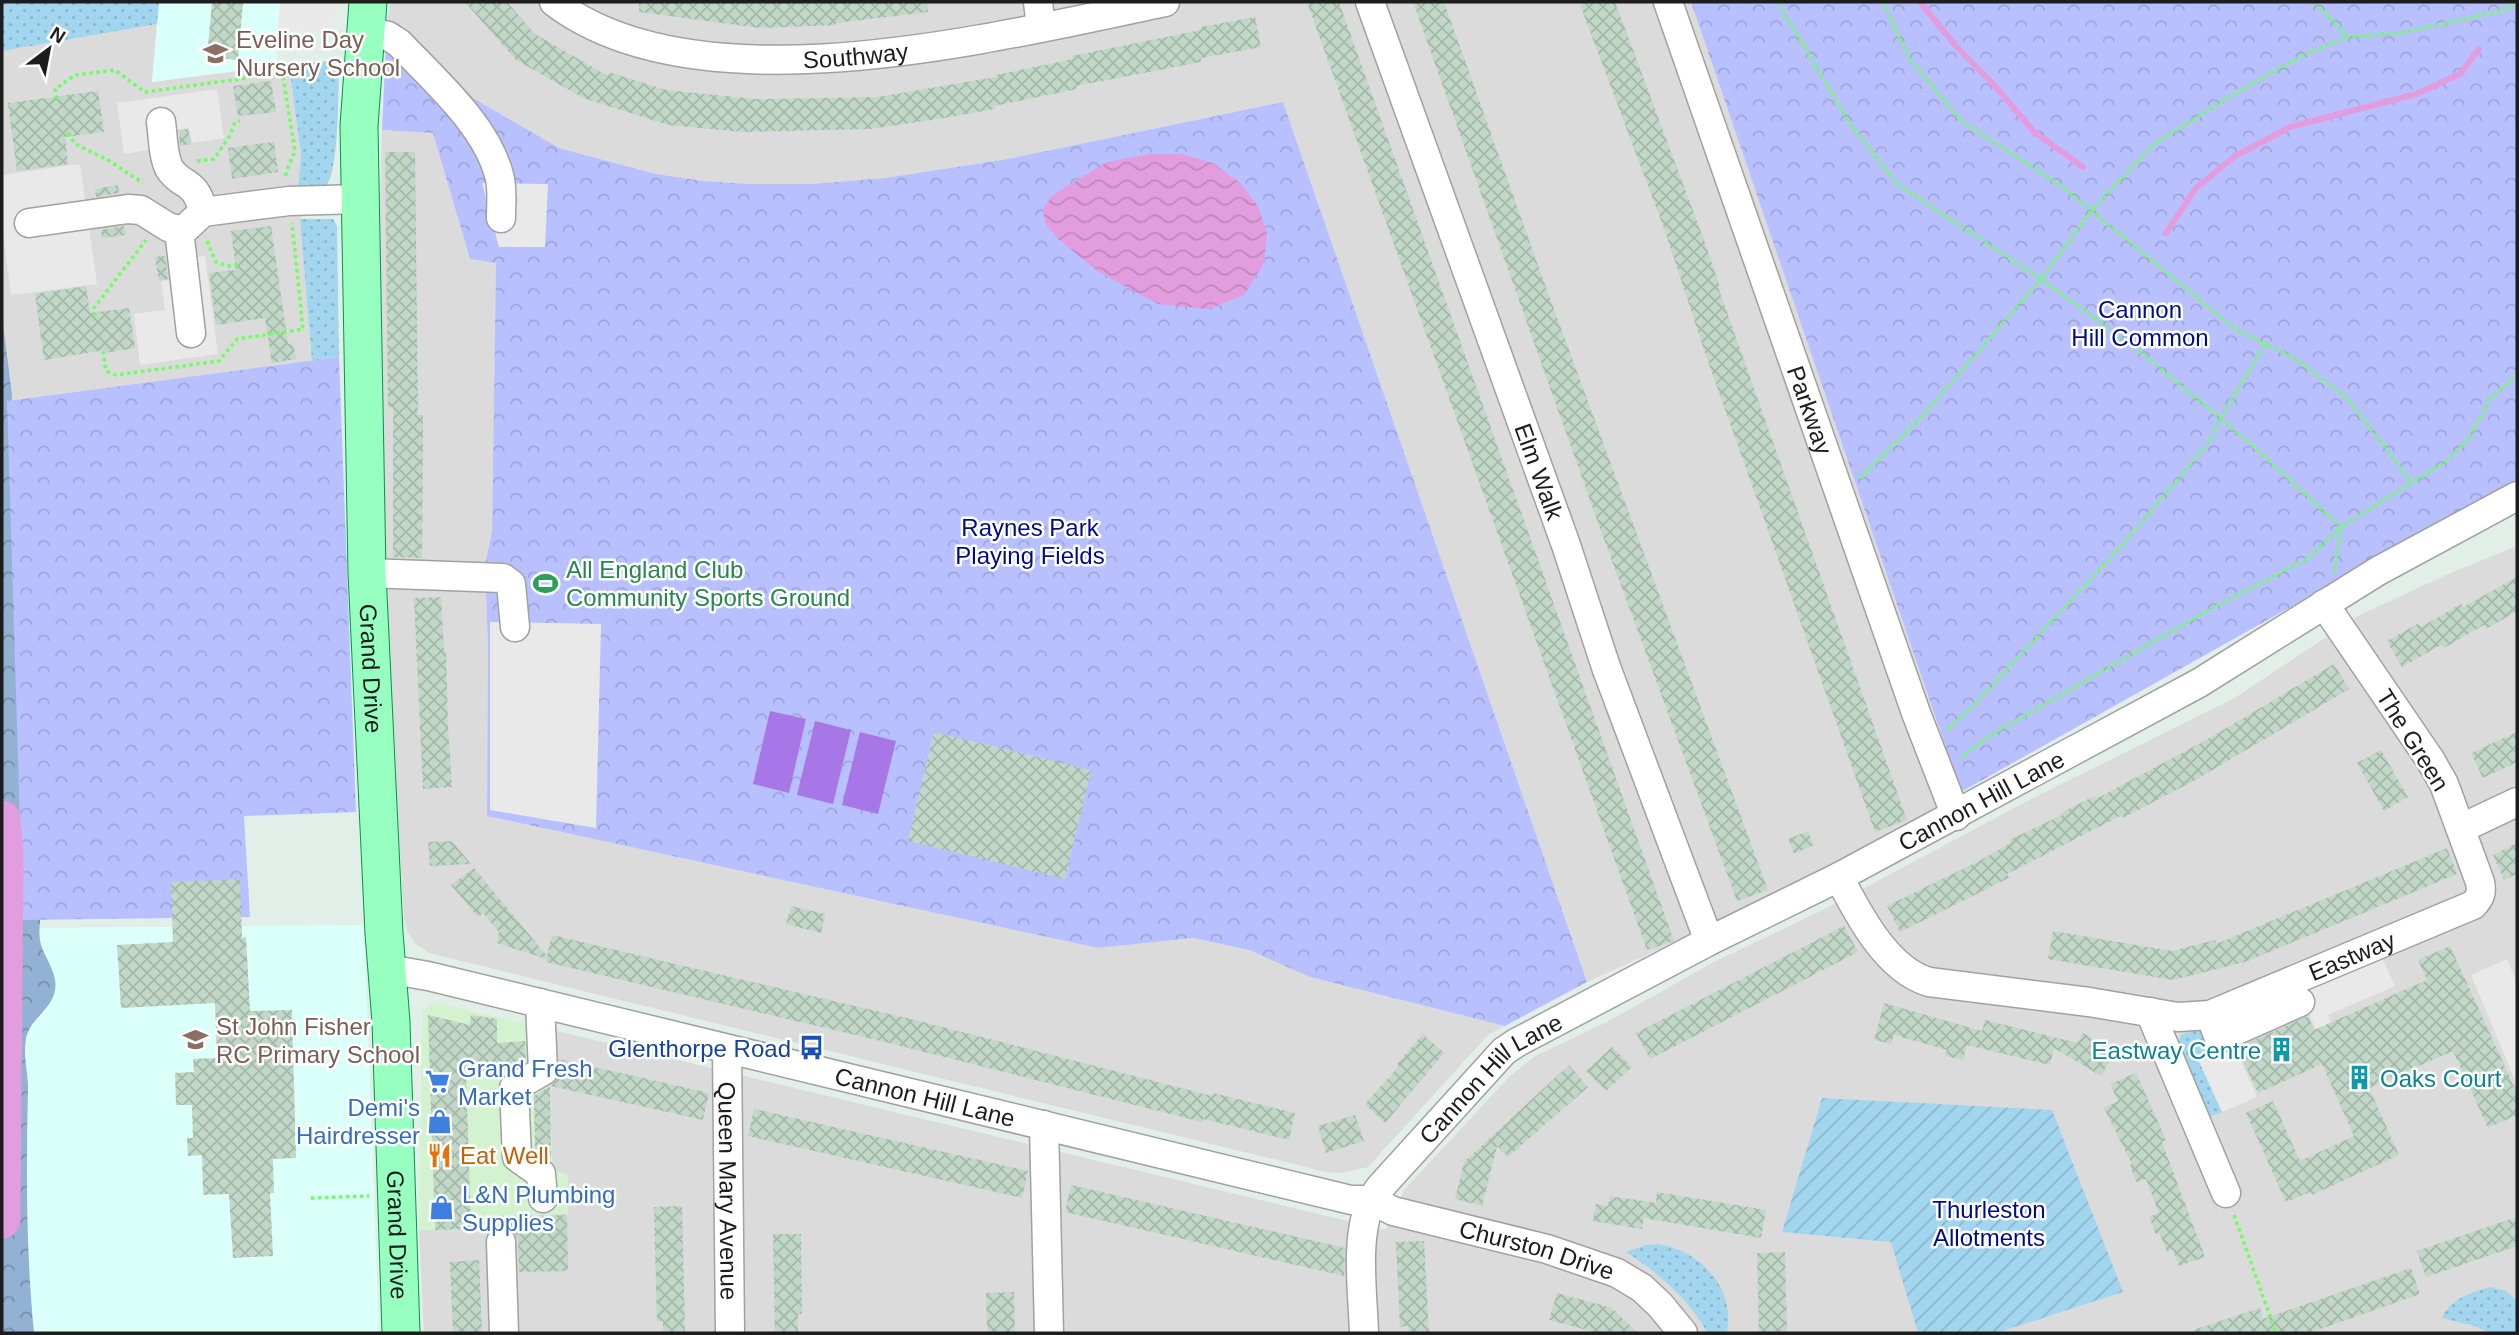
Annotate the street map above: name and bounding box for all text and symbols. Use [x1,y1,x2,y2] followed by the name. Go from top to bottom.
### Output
[14,14,84,84] north arrow
[46,22,69,48] text: N
[236,26,400,81] place label: Eveline Day Nursery School
[802,37,910,73] street label: Southway
[202,39,230,67] school or university icon: Eveline Day Nursery School
[2071,296,2209,351] park label: Cannon Hill Common
[1782,362,1838,458] street label: Parkway
[1510,420,1570,524] street label: Elm Walk
[955,514,1105,569] park label: Raynes Park Playing Fields
[566,556,850,611] place label: All England Club Community Sports Ground
[532,569,560,597] sports icon: All England Club Community Sports Ground
[355,603,388,734] street label: Grand Drive
[2371,684,2455,796] street label: The Green
[1894,745,2069,856] street label: Cannon Hill Lane
[2305,926,2399,986] street label: Eastway
[1413,1008,1566,1149] street label: Cannon Hill Lane
[216,1013,420,1068] place label: St John Fisher RC Primary School
[182,1026,210,1054] school or university icon: St John Fisher RC Primary School
[797,1034,825,1062] bus stop icon: Glenthorpe Road
[608,1035,791,1062] place label: Glenthorpe Road
[2267,1036,2295,1064] building icon: Eastway Centre
[2092,1037,2261,1064] place label: Eastway Centre
[458,1055,593,1110] place label: Grand Fresh Market
[832,1062,1018,1131] street label: Cannon Hill Lane
[2346,1064,2374,1092] building icon: Oaks Court
[2380,1065,2502,1092] place label: Oaks Court
[424,1068,452,1096] supermarket icon: Grand Fresh Market
[714,1082,743,1300] street label: Queen Mary Avenue
[296,1094,420,1149] place label: Demi's Hairdresser
[426,1107,454,1135] shop icon: Demi's Hairdresser
[426,1141,454,1169] restaurant icon: Eat Well
[460,1142,549,1169] place label: Eat Well
[382,1170,413,1300] street label: Grand Drive
[462,1181,615,1236] place label: L&N Plumbing Supplies
[428,1194,456,1222] shop icon: L&N Plumbing Supplies
[1932,1196,2046,1251] park label: Thurleston Allotments
[1457,1214,1618,1285] street label: Churston Drive

